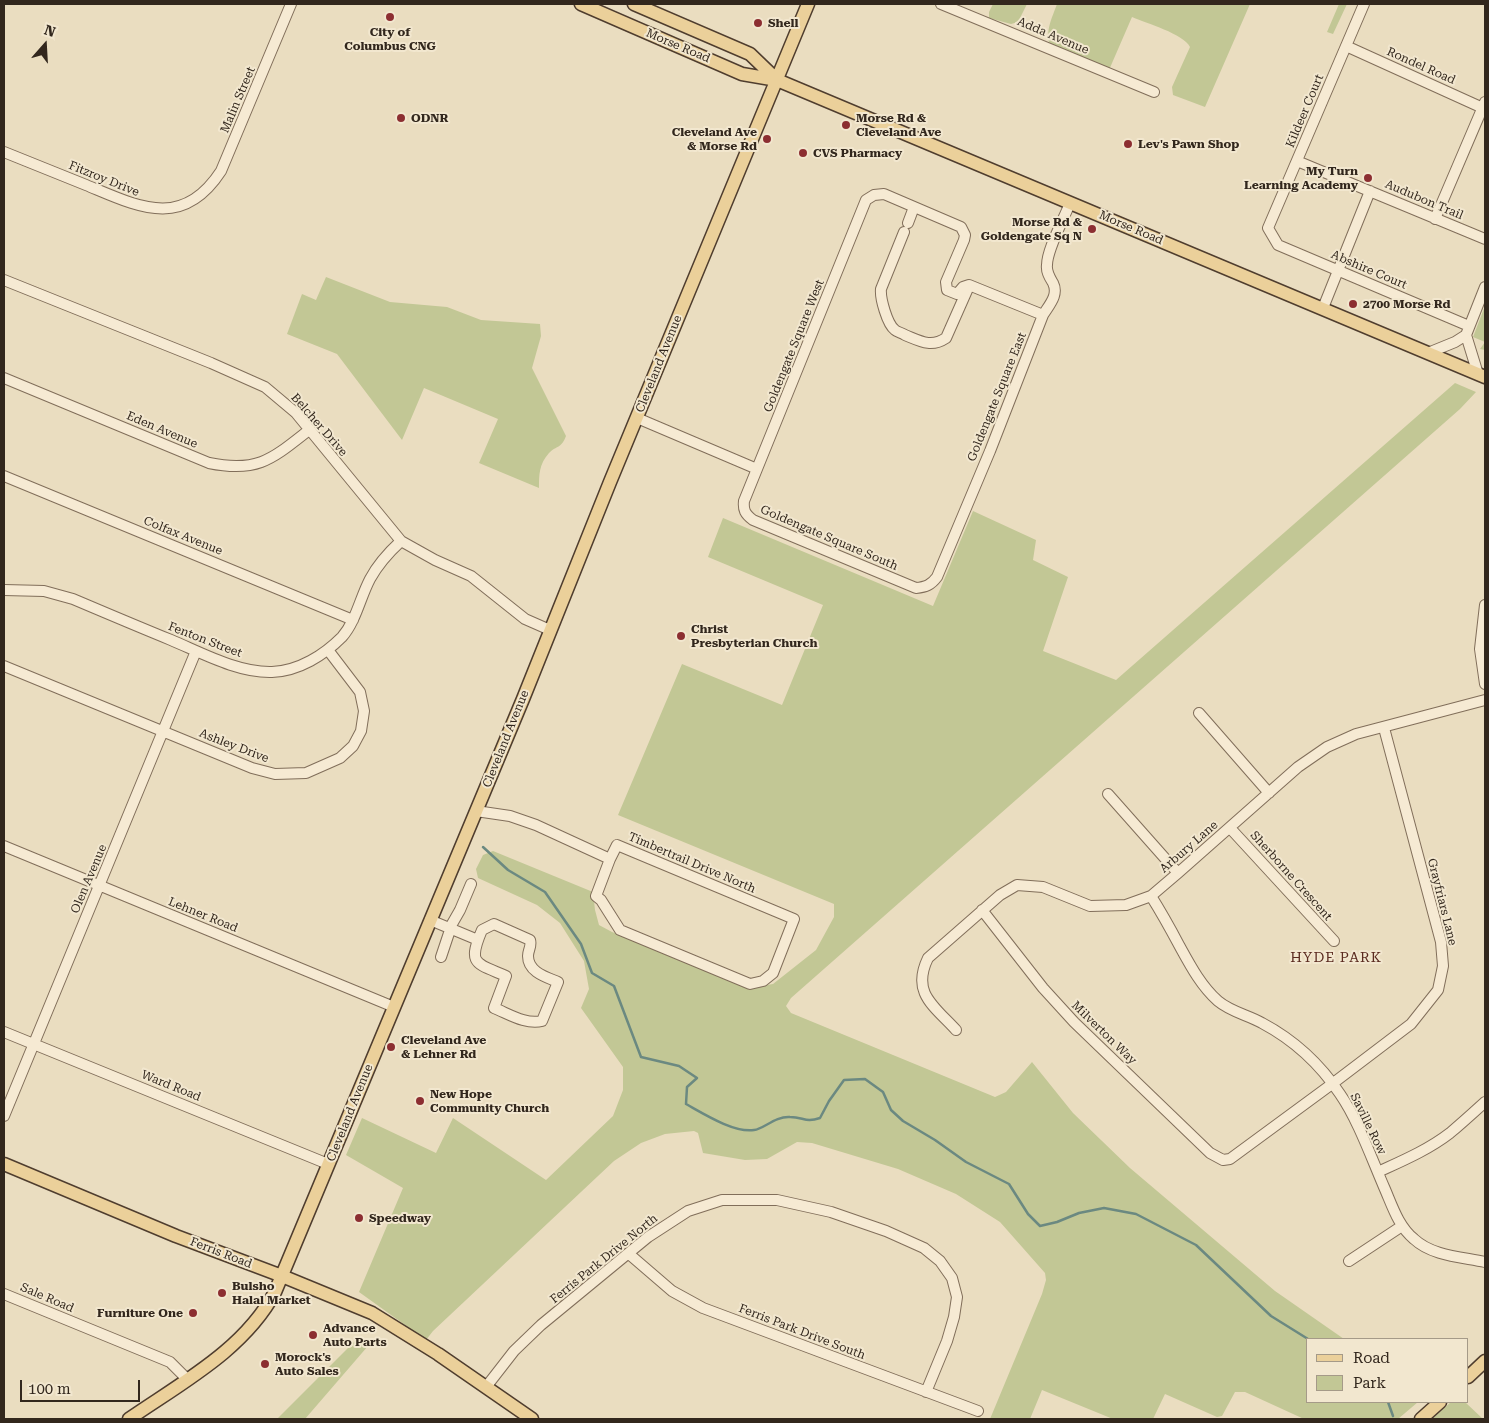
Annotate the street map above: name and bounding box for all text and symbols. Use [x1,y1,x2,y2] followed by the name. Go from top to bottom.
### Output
[384,11,396,23] marker: City of Columbus CNG
[1015,14,1091,58] street label: Adda Avenue
[768,16,798,30] place label: Shell
[752,17,764,29] marker: Shell
[20,20,70,70] north arrow
[42,21,58,40] text: N
[344,25,436,53] place label: City of Columbus CNG
[644,26,712,66] street label: Morse Road
[1384,44,1458,88] street label: Rondel Road
[218,65,258,135] street label: Malin Street
[1283,72,1327,150] street label: Kildeer Court
[411,111,448,125] place label: ODNR
[856,111,941,139] place label: Morse Rd & Cleveland Ave
[395,112,407,124] marker: ODNR
[840,119,852,131] marker: Morse Rd & Cleveland Ave
[672,125,757,153] place label: Cleveland Ave & Morse Rd
[761,133,773,145] marker: Cleveland Ave & Morse Rd
[1138,137,1239,151] place label: Lev's Pawn Shop
[1122,138,1134,150] marker: Lev's Pawn Shop
[813,146,902,160] place label: CVS Pharmacy
[797,147,809,159] marker: CVS Pharmacy
[67,158,141,200] street label: Fitzroy Drive
[1244,164,1358,192] place label: My Turn Learning Academy
[1362,172,1374,184] marker: My Turn Learning Academy
[1383,177,1465,223] street label: Audubon Trail
[1097,208,1165,248] street label: Morse Road
[981,215,1082,243] place label: Morse Rd & Goldengate Sq N
[1086,223,1098,235] marker: Morse Rd & Goldengate Sq N
[1329,248,1409,292] street label: Abshire Court
[761,278,827,414] street label: Goldengate Square West
[1363,297,1451,311] place label: 2700 Morse Rd
[1347,298,1359,310] marker: 2700 Morse Rd
[633,313,685,415] street label: Cleveland Avenue
[965,330,1029,464] street label: Goldengate Square East
[288,391,350,459] street label: Belcher Drive
[124,409,200,451] street label: Eden Avenue
[758,502,900,574] street label: Goldengate Square South
[141,514,225,558] street label: Colfax Avenue
[166,619,244,661] street label: Fenton Street
[691,622,817,650] place label: Christ Presbyterian Church
[675,630,687,642] marker: Christ Presbyterian Church
[480,688,532,790] street label: Cleveland Avenue
[197,726,271,766] street label: Ashley Drive
[1157,818,1221,876] street label: Arbury Lane
[1247,828,1335,924] street label: Sherborne Crescent
[626,830,758,896] street label: Timbertrail Drive North
[68,842,110,916] street label: Olen Avenue
[1424,857,1460,947] street label: Grayfriars Lane
[166,895,240,935] street label: Lehner Road
[1289,950,1383,966] district label: HYDE PARK
[1068,998,1140,1068] street label: Milverton Way
[401,1033,486,1061] place label: Cleveland Ave & Lehner Rd
[385,1041,397,1053] marker: Cleveland Ave & Lehner Rd
[324,1062,376,1164] street label: Cleveland Avenue
[139,1067,203,1105] street label: Ward Road
[430,1087,549,1115] place label: New Hope Community Church
[1347,1091,1389,1157] street label: Saville Row
[414,1095,426,1107] marker: New Hope Community Church
[369,1211,431,1225] place label: Speedway
[547,1211,661,1307] street label: Ferris Park Drive North
[353,1212,365,1224] marker: Speedway
[188,1235,254,1271] street label: Ferris Road
[232,1279,311,1307] place label: Bulsho Halal Market
[18,1280,76,1316] street label: Sale Road
[216,1287,228,1299] marker: Bulsho Halal Market
[737,1301,867,1363] street label: Ferris Park Drive South
[97,1306,183,1320] place label: Furniture One
[187,1307,199,1319] marker: Furniture One
[323,1321,387,1349] place label: Advance Auto Parts
[307,1329,319,1341] marker: Advance Auto Parts
[1306,1338,1469,1403] legend
[1353,1349,1390,1367] text: Road
[275,1350,339,1378] place label: Morock's Auto Sales
[259,1358,271,1370] marker: Morock's Auto Sales
[22,1370,142,1402] scale bar
[1353,1374,1386,1392] text: Park
[28,1380,71,1398] text: 100 m

